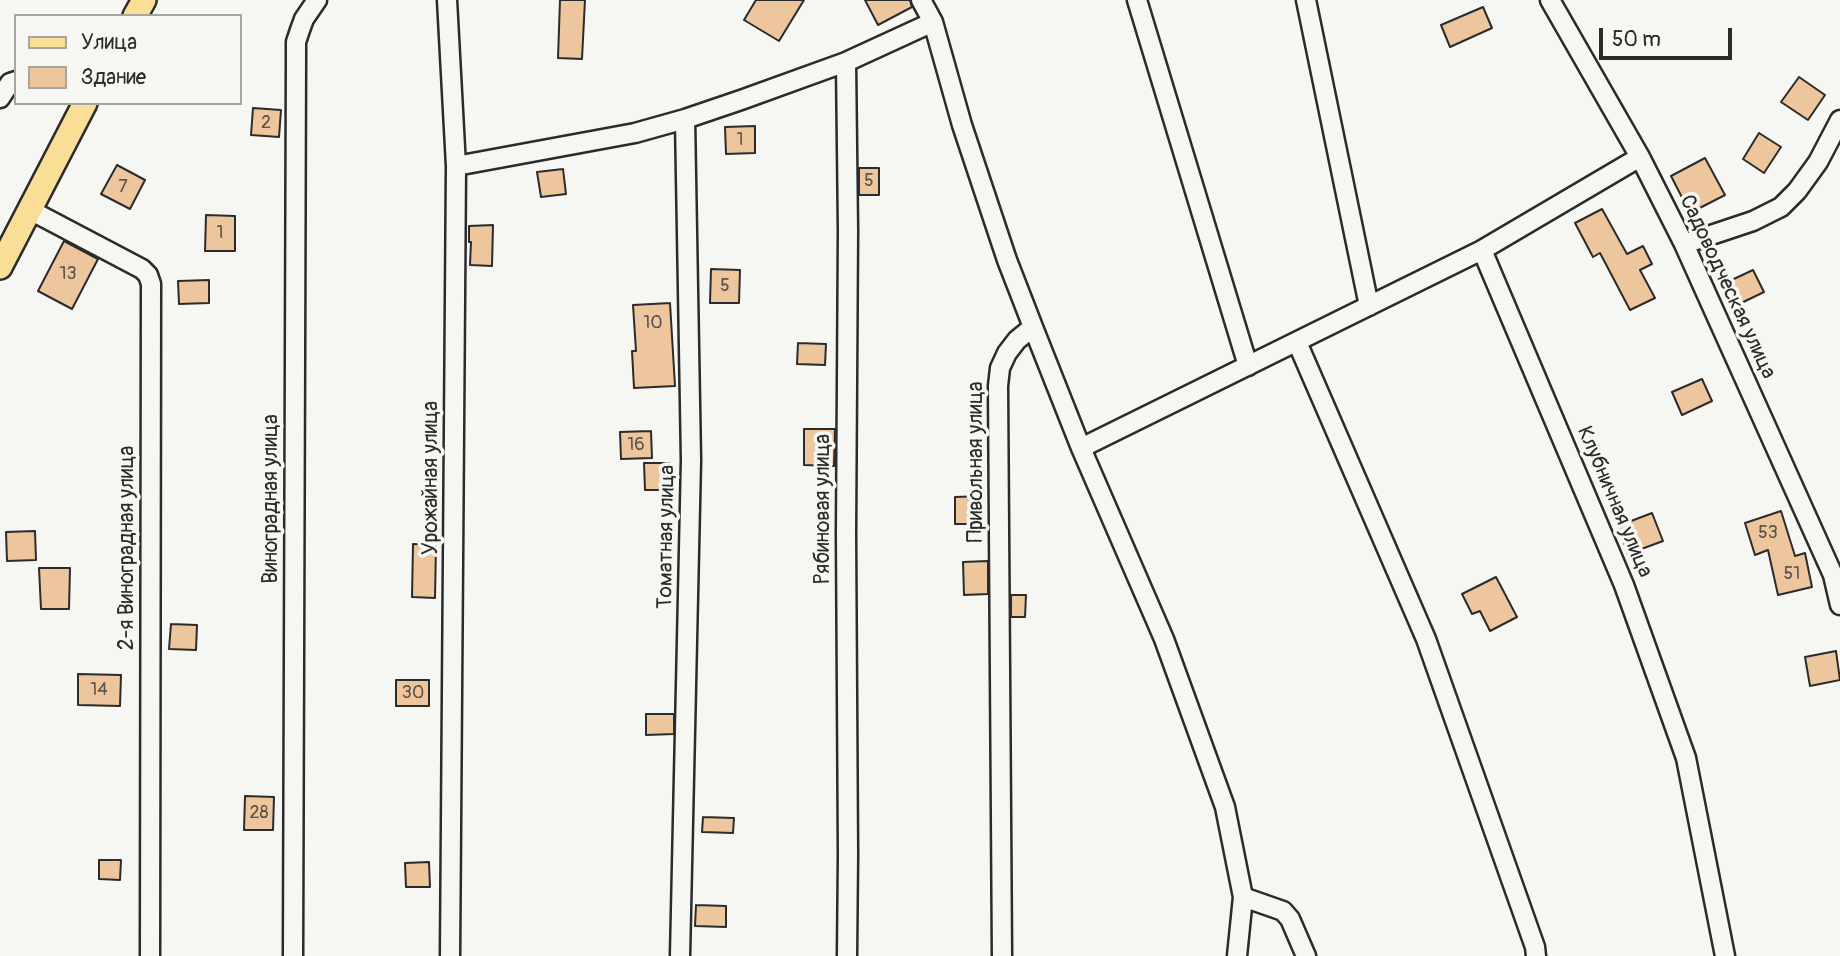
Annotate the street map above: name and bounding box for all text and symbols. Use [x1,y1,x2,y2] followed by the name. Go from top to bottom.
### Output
[14,14,242,105] legend
[1602,14,1735,58] scale bar
[1612,26,1661,53] text: 50 m
[81,29,137,56] text: Улица
[81,64,146,91] text: Здание
[261,112,271,134] house number: 2
[736,129,744,151] house number: 1
[864,170,874,192] house number: 5
[118,176,128,198] house number: 7
[1673,191,1781,383] street label: Садоводческая улица
[216,222,224,244] house number: 1
[59,263,77,285] house number: 13
[720,275,730,297] house number: 5
[643,312,663,334] house number: 10
[964,381,990,543] street label: Привольная улица
[419,401,445,555] street label: Урожайная улица
[259,414,285,584] street label: Виноградная улица
[1571,423,1657,581] street label: Клубничная улица
[627,434,645,456] house number: 16
[811,434,837,584] street label: Рябиновая улица
[115,446,141,650] street label: 2-я Виноградная улица
[653,465,681,609] street label: Томатная улица
[1758,522,1778,544] house number: 53
[1784,563,1800,585] house number: 51
[90,679,108,701] house number: 14
[402,682,424,704] house number: 30
[249,802,269,824] house number: 28

